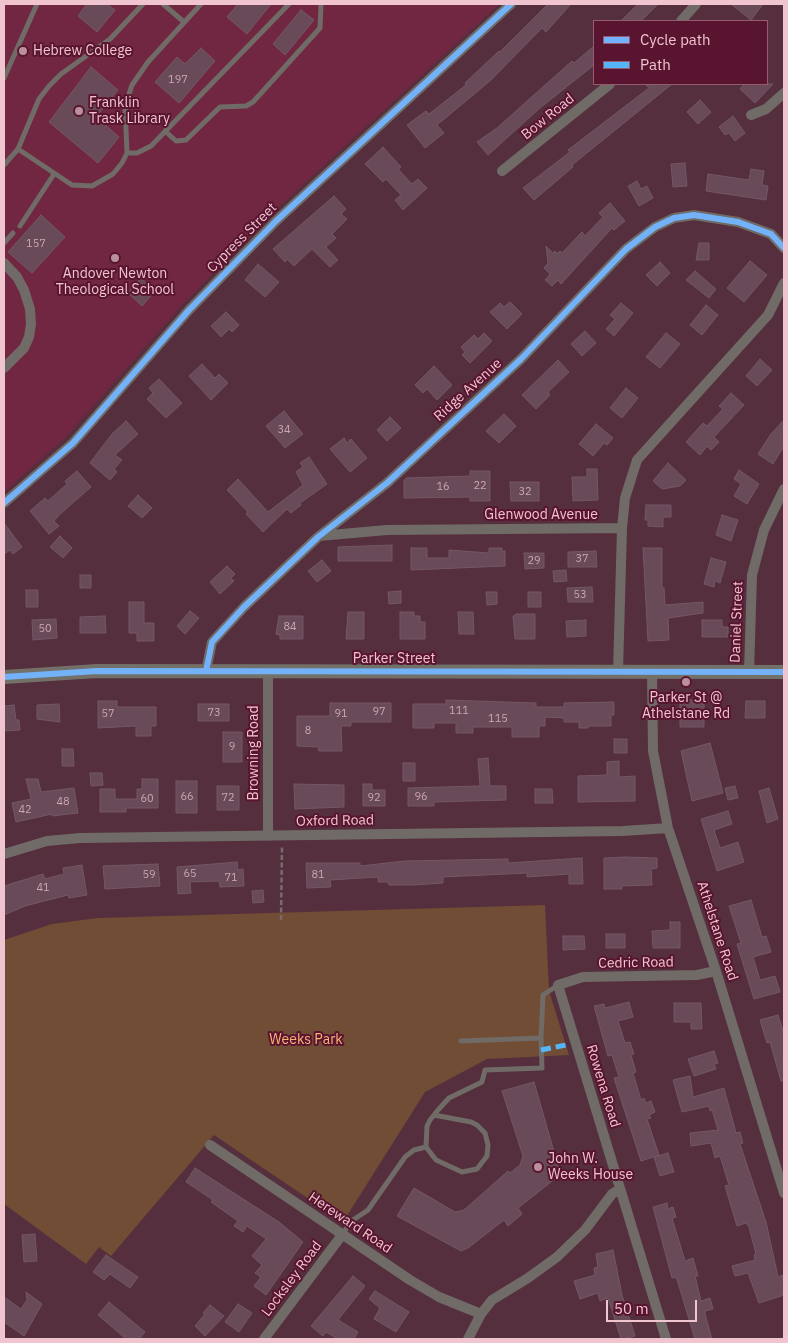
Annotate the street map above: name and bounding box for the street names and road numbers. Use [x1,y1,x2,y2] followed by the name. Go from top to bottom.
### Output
[518,91,578,143] street label: Bow Road
[204,200,280,276] street label: Cypress Street
[431,355,505,425] street label: Ridge Avenue
[484,507,598,523] street label: Glenwood Avenue
[727,581,747,663] street label: Daniel Street
[353,651,435,667] street label: Parker Street
[246,705,262,801] street label: Browning Road
[296,812,374,830] street label: Oxford Road
[693,879,741,983] street label: Athelstane Road
[598,954,674,972] street label: Cedric Road
[582,1043,624,1129] street label: Rowena Road
[305,1189,395,1257] street label: Hereward Road
[258,1238,326,1320] street label: Locksley Road

